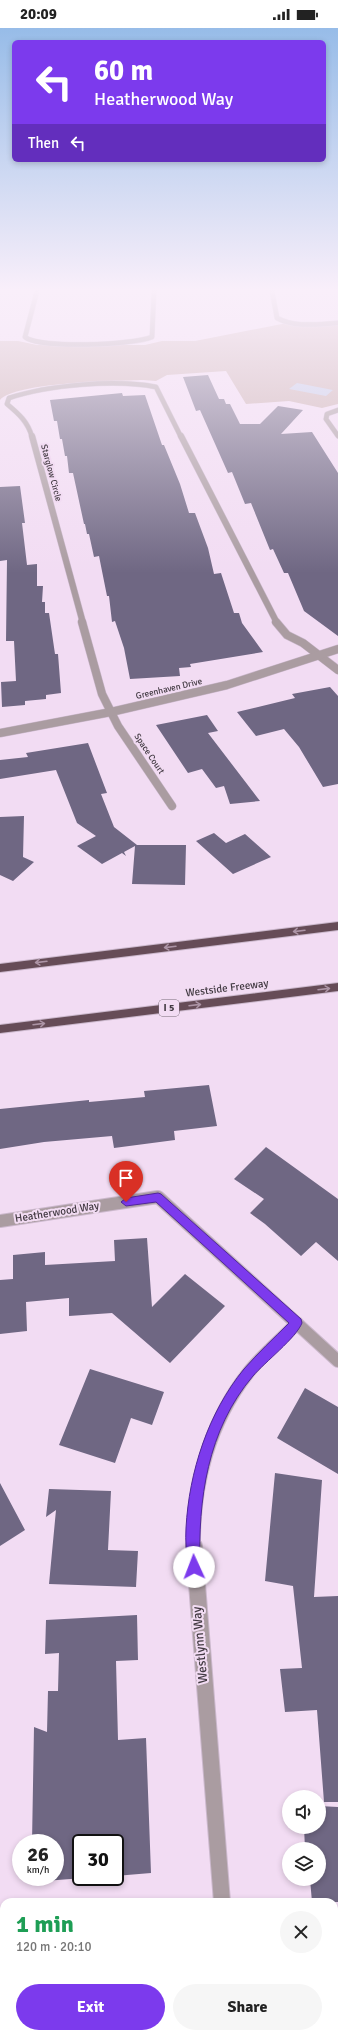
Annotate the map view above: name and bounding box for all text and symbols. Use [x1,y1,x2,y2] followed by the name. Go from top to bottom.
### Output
[20,5,57,23] text: 20:09
[94,54,153,88] text: 60 m
[28,56,80,108] icon: left
[94,88,233,110] text: Heatherwood Way
[67,132,89,154] icon: left
[28,134,59,152] text: Then
[38,443,64,503] street label: Starglow Circle
[135,676,204,702] street label: Greenhaven Drive
[131,732,167,776] street label: Space Court
[293,927,306,935] one-way arrow
[164,943,177,950] one-way arrow
[35,959,48,966] one-way arrow
[185,976,270,1000] street label: Westside Freeway
[318,985,331,993] one-way arrow
[159,1000,179,1016] road number: I 5
[189,1001,202,1009] one-way arrow
[32,1021,45,1028] one-way arrow
[109,1161,143,1202] pin
[115,1167,137,1189] icon: arrive
[14,1199,101,1225] street label: Heatherwood Way
[173,1546,215,1588] position arrow
[189,1606,211,1684] street label: Westlynn Way
[282,1790,326,1886] map controls
[282,1790,326,1834] button: sound
[72,1834,124,1886] speed limit sign: 30
[27,1842,49,1867] text: 26
[282,1842,326,1886] button: layers
[27,1864,49,1876] text: km/h
[16,1909,74,1939] text: 1 min
[280,1911,322,1953] button: close
[16,1939,92,1955] text: 120 m · 20:10
[16,1984,165,2030] button: Exit
[173,1984,322,2030] button: Share

